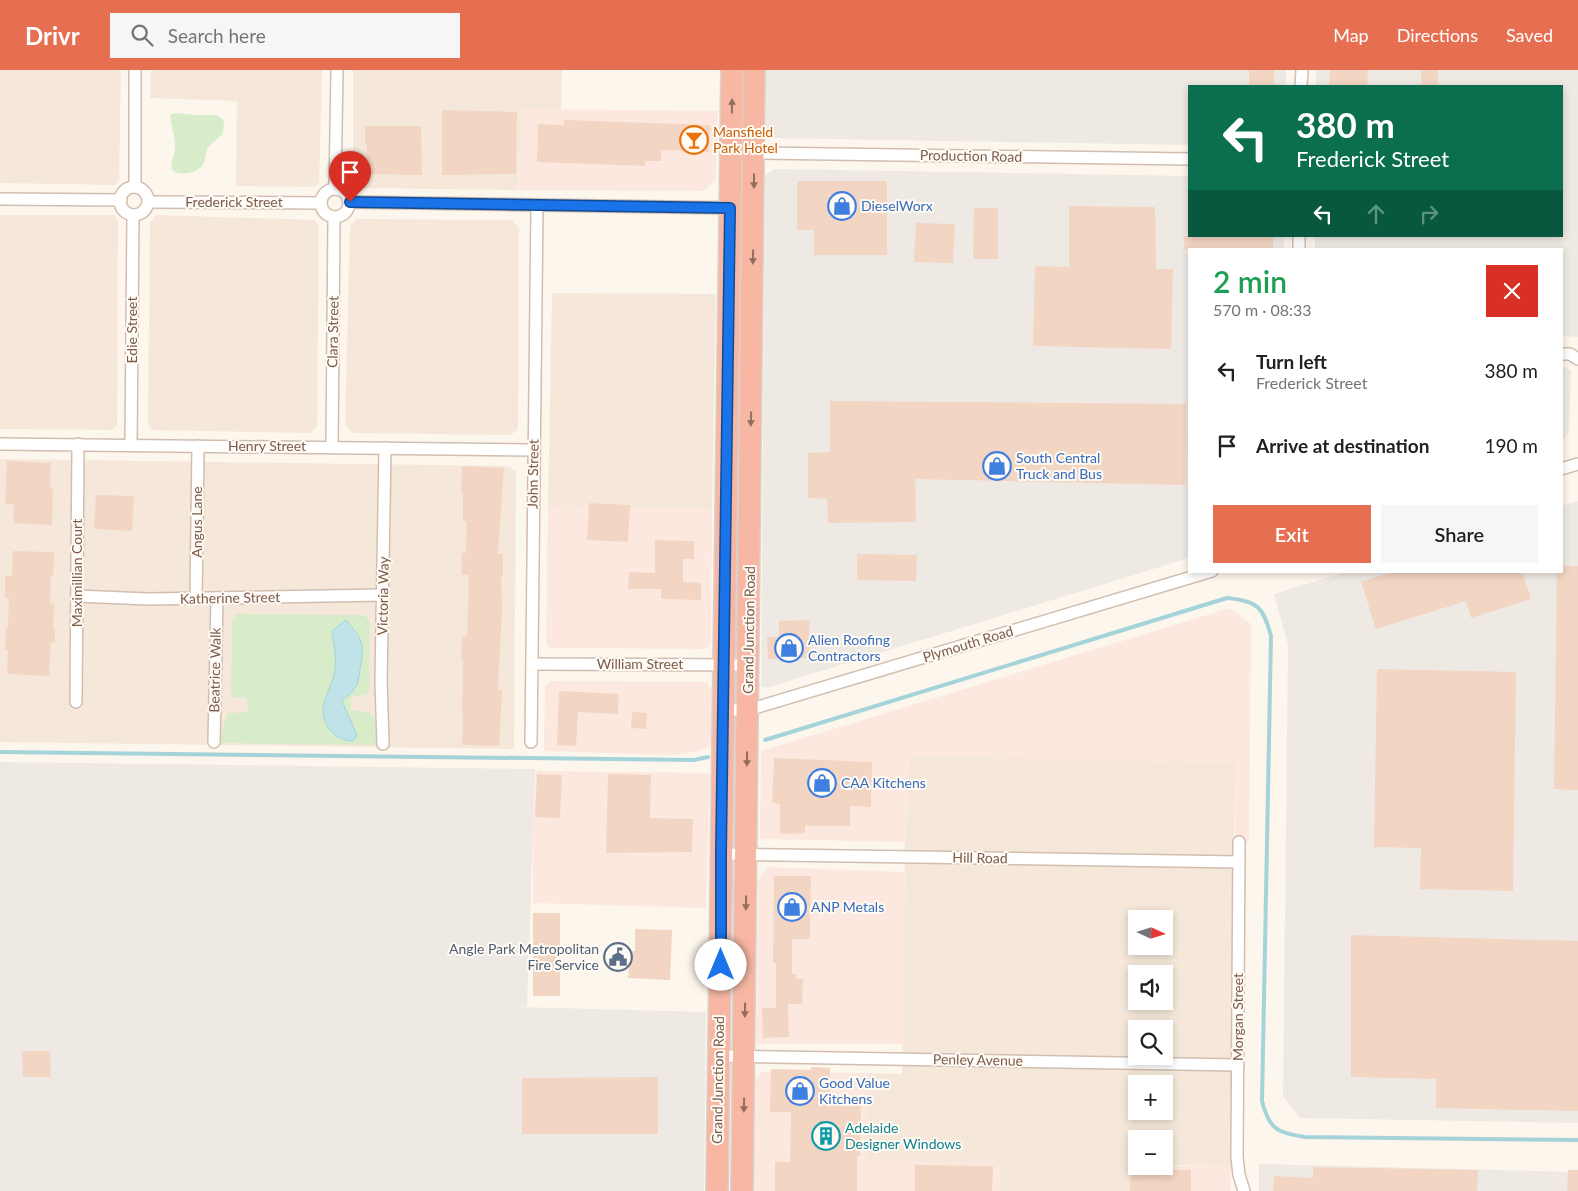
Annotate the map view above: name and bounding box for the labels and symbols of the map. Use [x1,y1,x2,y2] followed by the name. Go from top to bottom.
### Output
[728,98,736,114] one-way arrow
[713,123,778,156] place label: Mansfield Park Hotel
[679,125,709,155] bar icon: Mansfield Park Hotel
[920,146,1022,165] street label: Production Road
[329,151,371,202] pin
[750,173,758,189] one-way arrow
[827,191,857,221] shop icon: DieselWorx
[185,193,283,210] street label: Frederick Street
[861,197,933,214] place label: DieselWorx
[749,249,757,265] one-way arrow
[323,296,342,368] street label: Clara Street
[123,297,140,363] street label: Edie Street
[747,412,755,428] one-way arrow
[228,437,306,454] street label: Henry Street
[523,439,542,509] street label: John Street
[1016,449,1102,482] place label: South Central Truck and Bus
[982,451,1012,481] shop icon: South Central Truck and Bus
[188,486,205,558] street label: Angus Lane
[68,519,85,627] street label: Maximillian Court
[373,556,392,636] street label: Victoria Way
[739,566,758,694] street label: Grand Junction Road
[180,588,280,607] street label: Katherine Street
[921,622,1015,665] street label: Plymouth Road
[205,626,224,713] street label: Beatrice Walk
[808,631,890,664] place label: Alien Roofing Contractors
[774,633,804,663] shop icon: Alien Roofing Contractors
[597,655,683,672] street label: William Street
[743,751,751,767] one-way arrow
[807,768,837,798] shop icon: CAA Kitchens
[841,774,926,791] place label: CAA Kitchens
[952,849,1008,866] street label: Hill Road
[777,892,807,922] shop icon: ANP Metals
[742,896,750,912] one-way arrow
[811,898,884,915] place label: ANP Metals
[1128,910,1172,955] north arrow
[694,938,746,990] position arrow
[449,940,599,973] place label: Angle Park Metropolitan Fire Service
[603,942,633,972] public building icon: Angle Park Metropolitan Fire Service
[1229,973,1246,1061] street label: Morgan Street
[740,1002,748,1018] one-way arrow
[708,1016,727,1144] street label: Grand Junction Road
[933,1050,1023,1069] street label: Penley Avenue
[819,1074,890,1107] place label: Good Value Kitchens
[785,1076,815,1106] shop icon: Good Value Kitchens
[739,1097,747,1113] one-way arrow
[845,1119,961,1152] place label: Adelaide Designer Windows
[811,1121,841,1151] building icon: Adelaide Designer Windows

